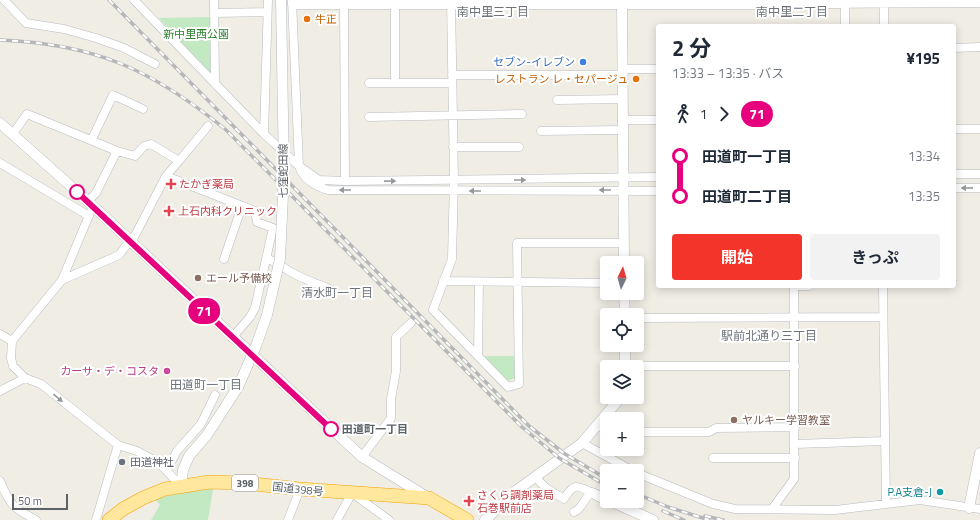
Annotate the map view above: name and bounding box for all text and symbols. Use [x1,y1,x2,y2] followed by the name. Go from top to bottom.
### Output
[457,2,529,21] district label: 南中里三丁目
[756,2,828,21] district label: 南中里二丁目
[315,11,337,27] place label: 牛正
[302,14,312,24] marker: 牛正
[163,26,229,42] park label: 新中里西公園
[672,31,711,65] text: 2 分
[906,47,940,70] text: ¥195
[493,54,575,70] place label: セブン-イレブン
[578,57,588,67] marker: セブン-イレブン
[672,63,784,83] text: 13:33 – 13:35 · バス
[495,71,628,87] place label: レストラン レ・セパージュ
[631,74,641,84] marker: レストラン レ・セパージュ
[672,103,694,125] icon: walk
[713,103,735,125] icon: forward
[749,103,765,124] text: 71
[700,104,707,124] text: 1
[275,144,291,199] street label: 七窪蛇田線
[702,145,792,168] text: 田道町一丁目
[908,146,940,166] text: 13:34
[179,176,234,192] place label: たかぎ薬局
[514,177,527,183] one-way arrow
[384,178,397,184] one-way arrow
[166,179,176,189] marker: たかぎ薬局
[69,184,85,200] unlabelled marker
[702,185,792,208] text: 田道町二丁目
[960,185,973,191] one-way arrow
[908,186,940,206] text: 13:35
[338,187,351,193] one-way arrow
[598,187,611,193] one-way arrow
[468,188,481,194] one-way arrow
[178,203,277,219] place label: 上石内科クリニック
[163,205,175,217] marker: 上石内科クリニック
[672,234,802,280] button: 開始
[810,234,940,280] button: きっぷ
[600,256,644,300] north arrow
[600,256,644,508] map controls
[206,270,272,286] place label: エール予備校
[193,273,203,283] marker: エール予備校
[301,283,373,302] district label: 清水町一丁目
[186,298,222,324] line badge: 71
[196,300,212,321] text: 71
[600,308,644,352] button: locate
[721,326,817,345] district label: 駅前北通り三丁目
[600,360,644,404] button: layers
[60,363,159,379] place label: カーサ・デ・コスタ
[162,366,172,376] marker: カーサ・デ・コスタ
[170,375,242,394] district label: 田道町一丁目
[53,394,63,403] one-way arrow
[600,412,644,456] button: +
[742,412,830,428] place label: ヤルキー学習教室
[729,415,739,425] marker: ヤルキー学習教室
[323,421,339,437] marker: 田道町一丁目
[342,421,408,437] place label: 田道町一丁目
[130,454,174,470] place label: 田道神社
[117,457,127,467] marker: 田道神社
[600,464,644,508] button: −
[232,475,258,491] road number: 398
[272,478,324,500] street label: 国道398号
[887,484,932,500] place label: P.A支倉-J
[477,487,554,516] place label: さくら調剤薬局 石巻駅前店
[935,487,945,497] marker: P.A支倉-J
[12,492,68,511] scale bar
[18,493,42,509] text: 50 m
[464,496,474,506] marker: さくら調剤薬局 石巻駅前店

